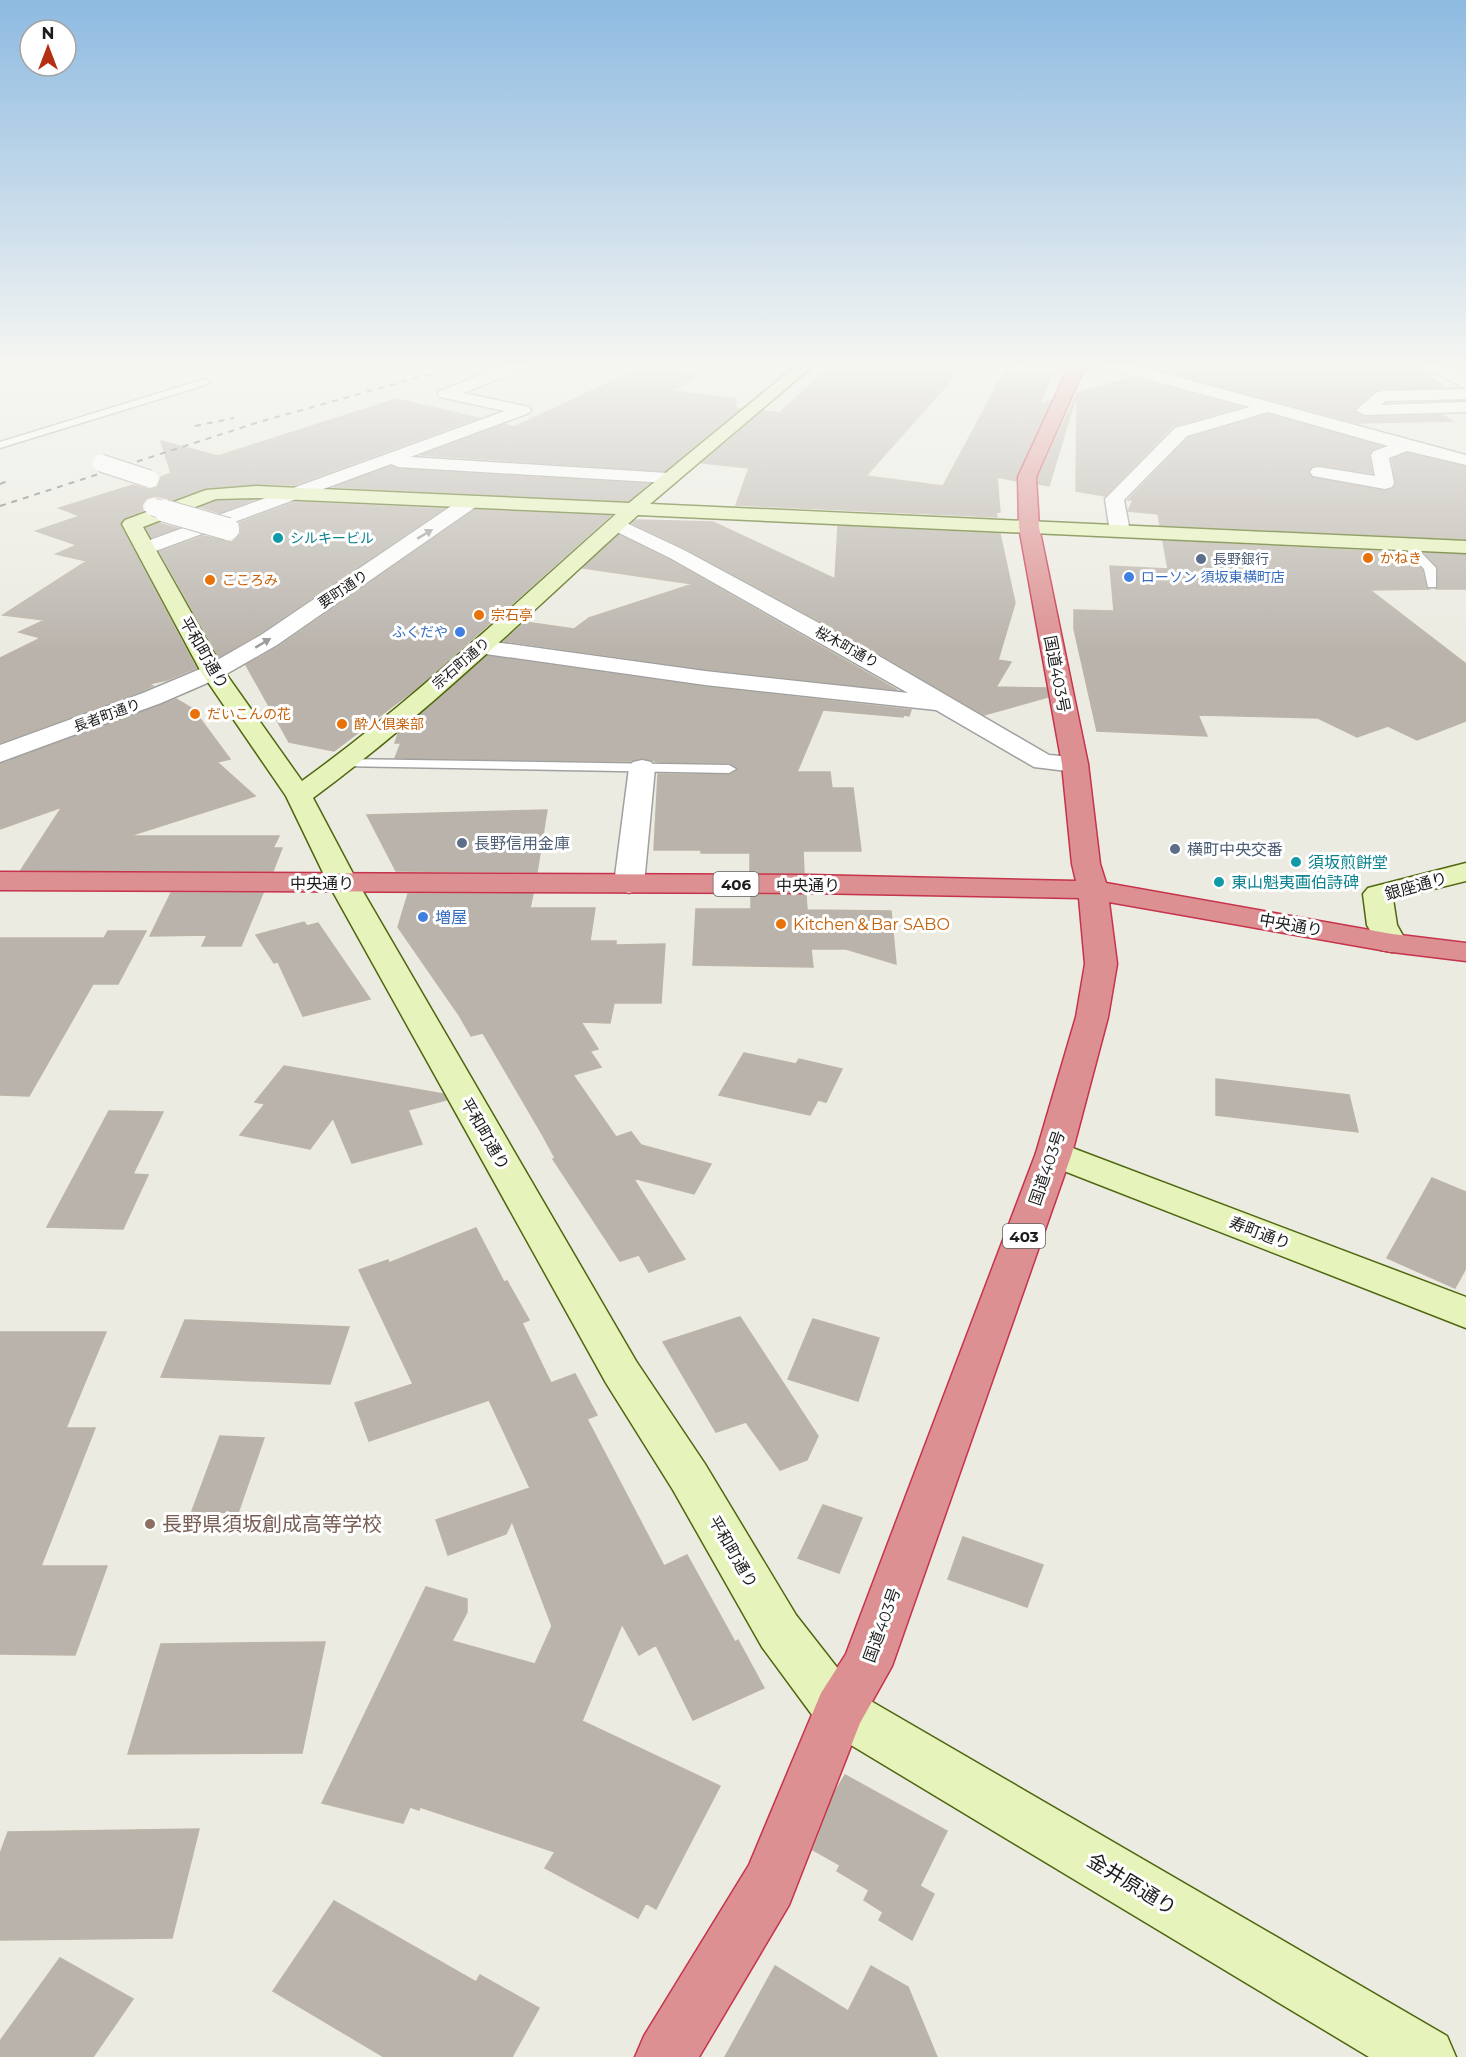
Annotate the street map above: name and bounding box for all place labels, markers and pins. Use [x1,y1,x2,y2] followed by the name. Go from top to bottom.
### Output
[290,529,374,547] place label: シルキービル
[271,531,285,545] marker: シルキービル
[1380,549,1422,567] place label: かねき
[1213,550,1269,568] place label: 長野銀行
[1361,551,1375,565] marker: かねき
[1194,552,1208,566] marker: 長野銀行
[1141,568,1285,586] place label: ローソン 須坂東横町店
[1122,570,1136,584] marker: ローソン 須坂東横町店
[222,571,278,589] place label: こころみ
[203,573,217,587] marker: こころみ
[491,606,533,624] place label: 宗石亭
[472,608,486,622] marker: 宗石亭
[392,623,448,641] place label: ふくだや
[453,625,467,639] marker: ふくだや
[207,705,291,723] place label: だいこんの花
[188,707,202,721] marker: だいこんの花
[354,715,424,733] place label: 酔人倶楽部
[335,717,349,731] marker: 酔人倶楽部
[474,834,570,853] place label: 長野信用金庫
[455,836,469,850] marker: 長野信用金庫
[1187,840,1283,859] place label: 横町中央交番
[1168,842,1182,856] marker: 横町中央交番
[1308,853,1388,872] place label: 須坂煎餅堂
[1289,855,1303,869] marker: 須坂煎餅堂
[1231,873,1359,892] place label: 東山魁夷画伯詩碑
[1212,875,1226,889] marker: 東山魁夷画伯詩碑
[435,908,467,927] place label: 増屋
[416,910,430,924] marker: 増屋
[793,915,950,934] place label: Kitchen＆Bar SABO
[774,917,788,931] marker: Kitchen＆Bar SABO
[162,1512,382,1536] place label: 長野県須坂創成高等学校
[143,1517,157,1531] marker: 長野県須坂創成高等学校

